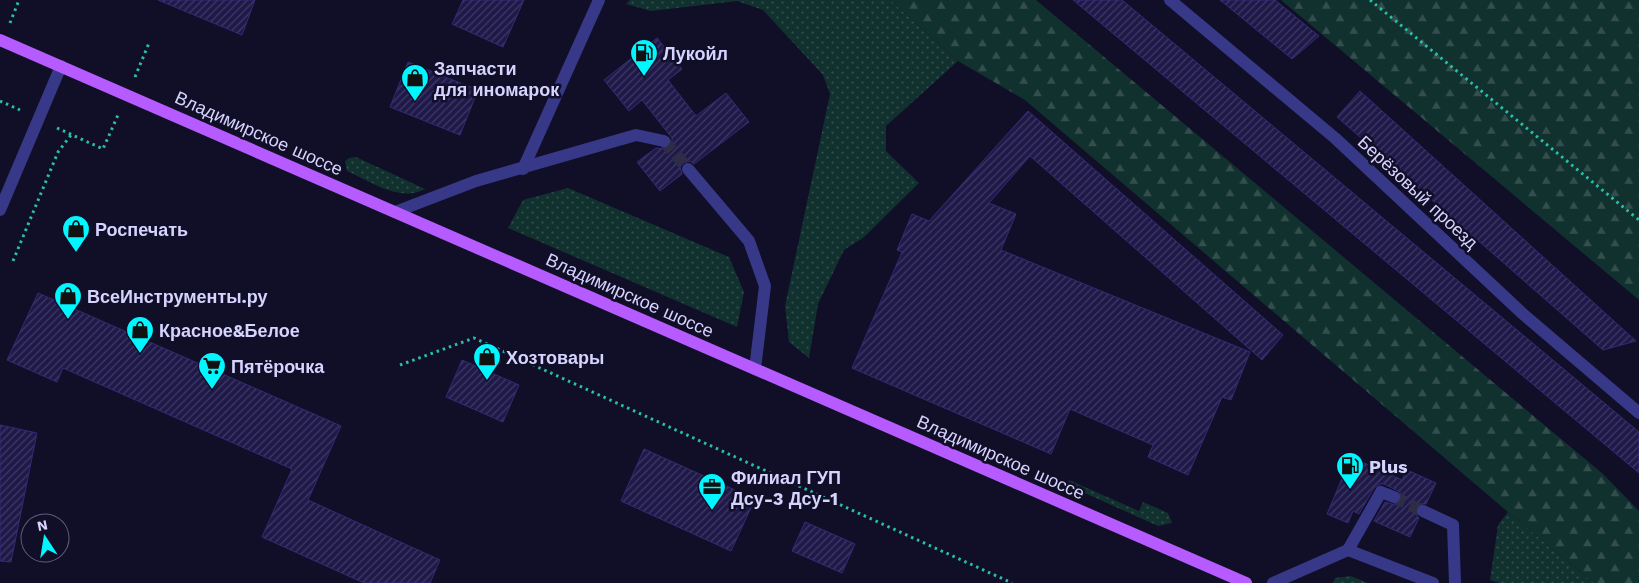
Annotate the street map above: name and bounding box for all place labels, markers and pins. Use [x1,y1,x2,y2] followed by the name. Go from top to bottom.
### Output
[629,38,659,77] fuel station icon: Лукойл
[663,43,728,64] place label: Лукойл
[434,58,560,100] place label: Запчасти для иномарок
[400,63,430,102] shop icon: Запчасти для иномарок
[61,214,91,253] shop icon: Роспечать
[95,219,188,240] place label: Роспечать
[53,281,83,320] shop icon: ВсеИнструменты.ру
[87,286,268,307] place label: ВсеИнструменты.ру
[125,315,155,354] shop icon: Красное&Белое
[159,320,300,341] place label: Красное&Белое
[472,342,502,381] shop icon: Хозтовары
[506,347,604,368] place label: Хозтовары
[197,351,227,390] supermarket icon: Пятёрочка
[231,356,325,377] place label: Пятёрочка
[1335,451,1365,490] fuel station icon: Plus
[1369,456,1408,477] place label: Plus
[731,467,841,509] place label: Филиал ГУП Дсу-3 Дсу-1
[697,472,727,511] office icon: Филиал ГУП Дсу-3 Дсу-1

